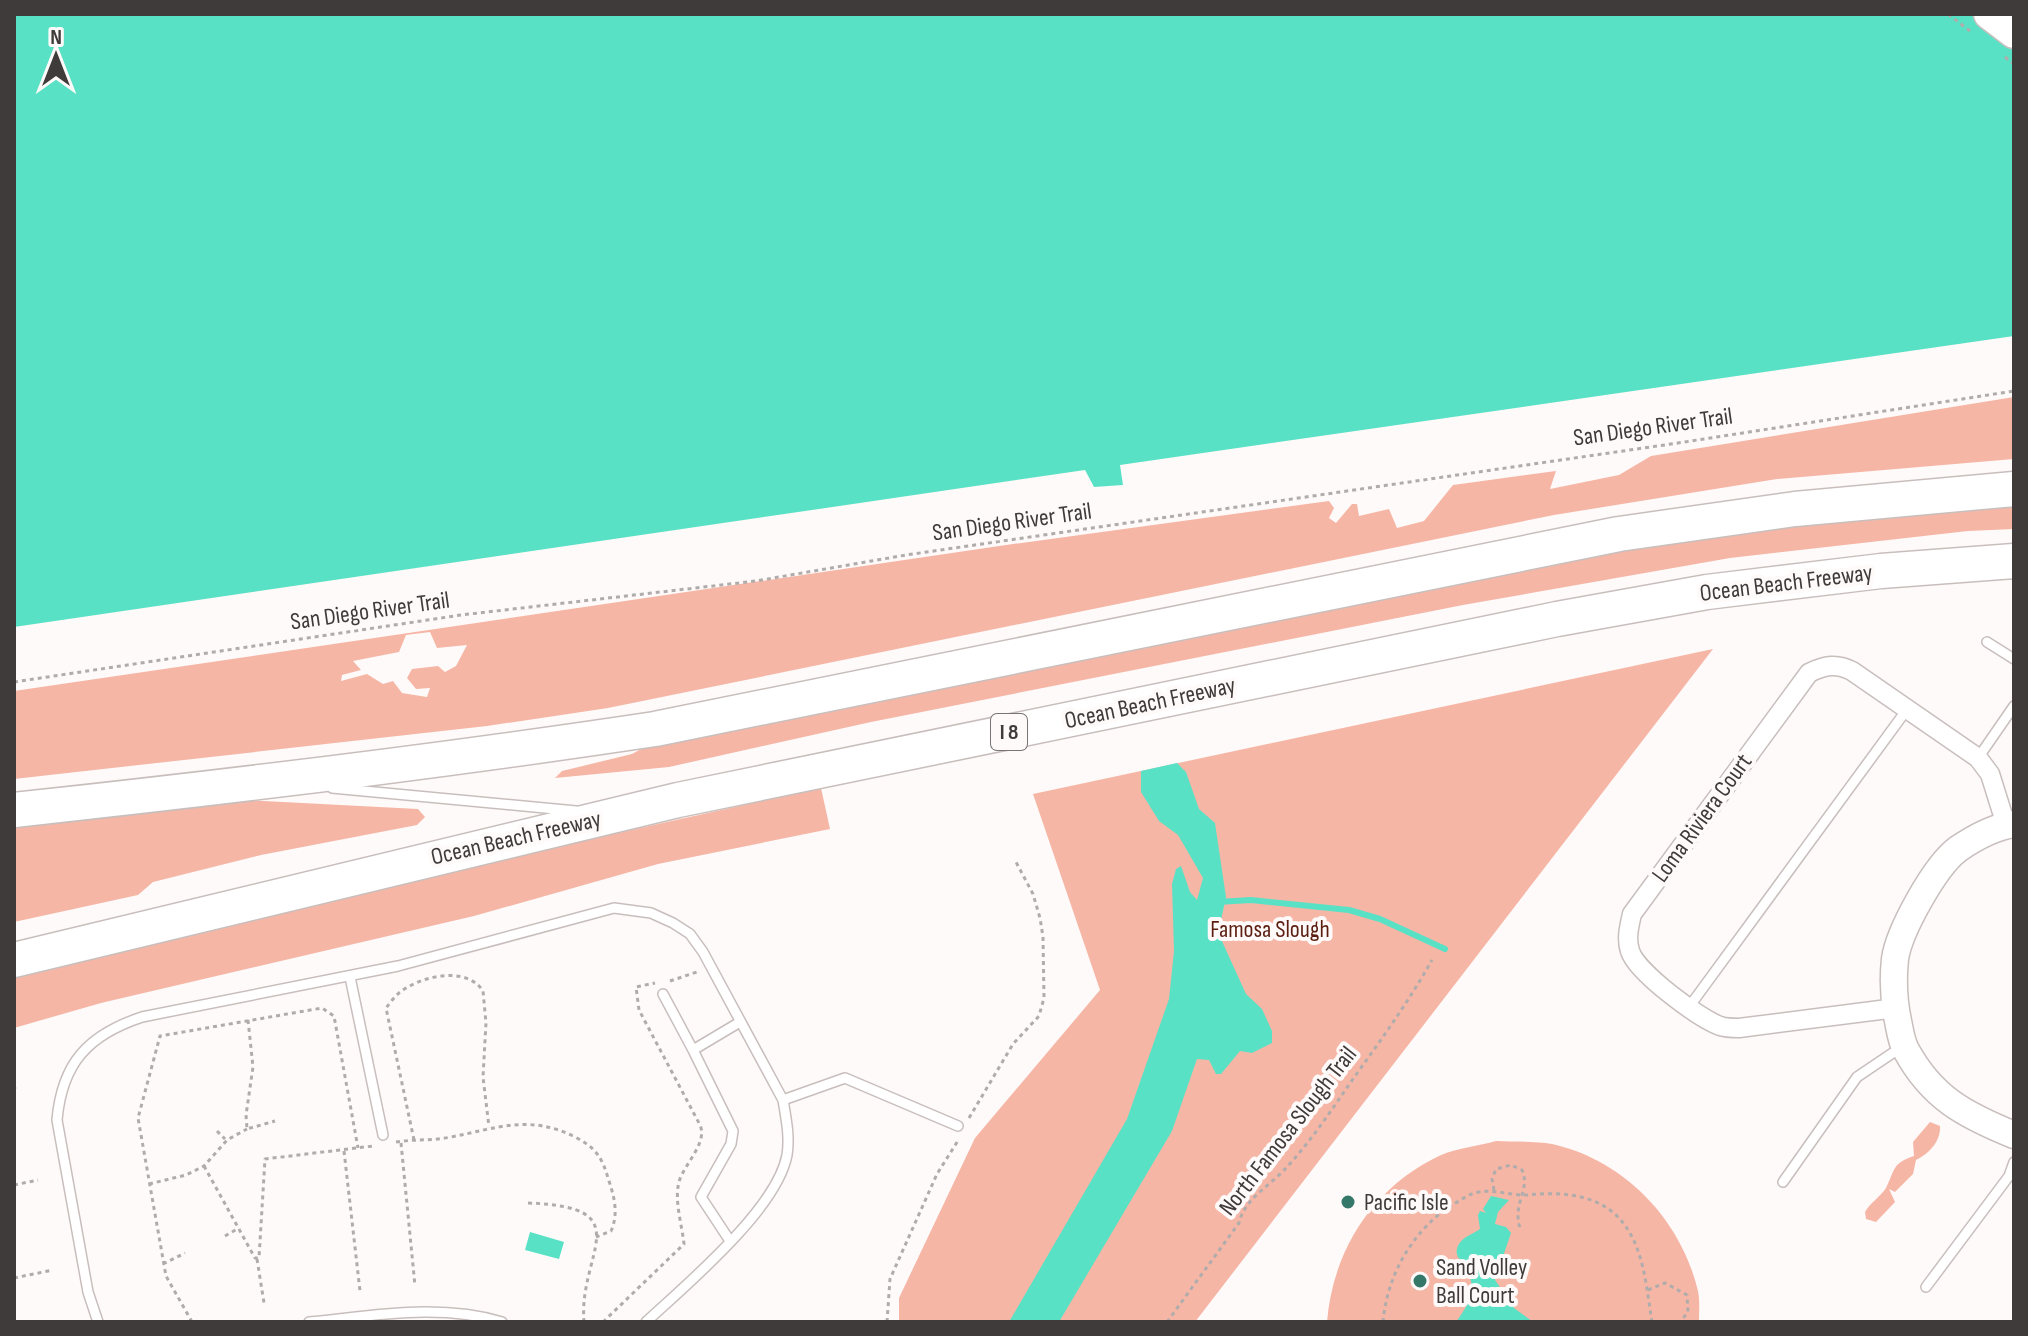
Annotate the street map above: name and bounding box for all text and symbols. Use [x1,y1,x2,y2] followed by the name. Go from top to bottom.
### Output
[16,16,96,96] north arrow
[50,24,62,51] text: N
[1572,401,1734,453] street label: San Diego River Trail
[931,496,1093,548] street label: San Diego River Trail
[1698,558,1874,608] street label: Ocean Beach Freeway
[289,585,451,637] street label: San Diego River Trail
[1062,671,1238,735] street label: Ocean Beach Freeway
[991,714,1027,750] road number: I 8
[1646,748,1758,888] street label: Loma Riviera Court
[428,804,604,872] street label: Ocean Beach Freeway
[1210,915,1330,944] park label: Famosa Slough
[1213,1041,1363,1221] street label: North Famosa Slough Trail
[1364,1188,1449,1217] place label: Pacific Isle
[1339,1193,1357,1211] marker: Pacific Isle
[1436,1253,1527,1310] place label: Sand Volley Ball Court
[1411,1272,1429,1290] marker: Sand Volley Ball Court

